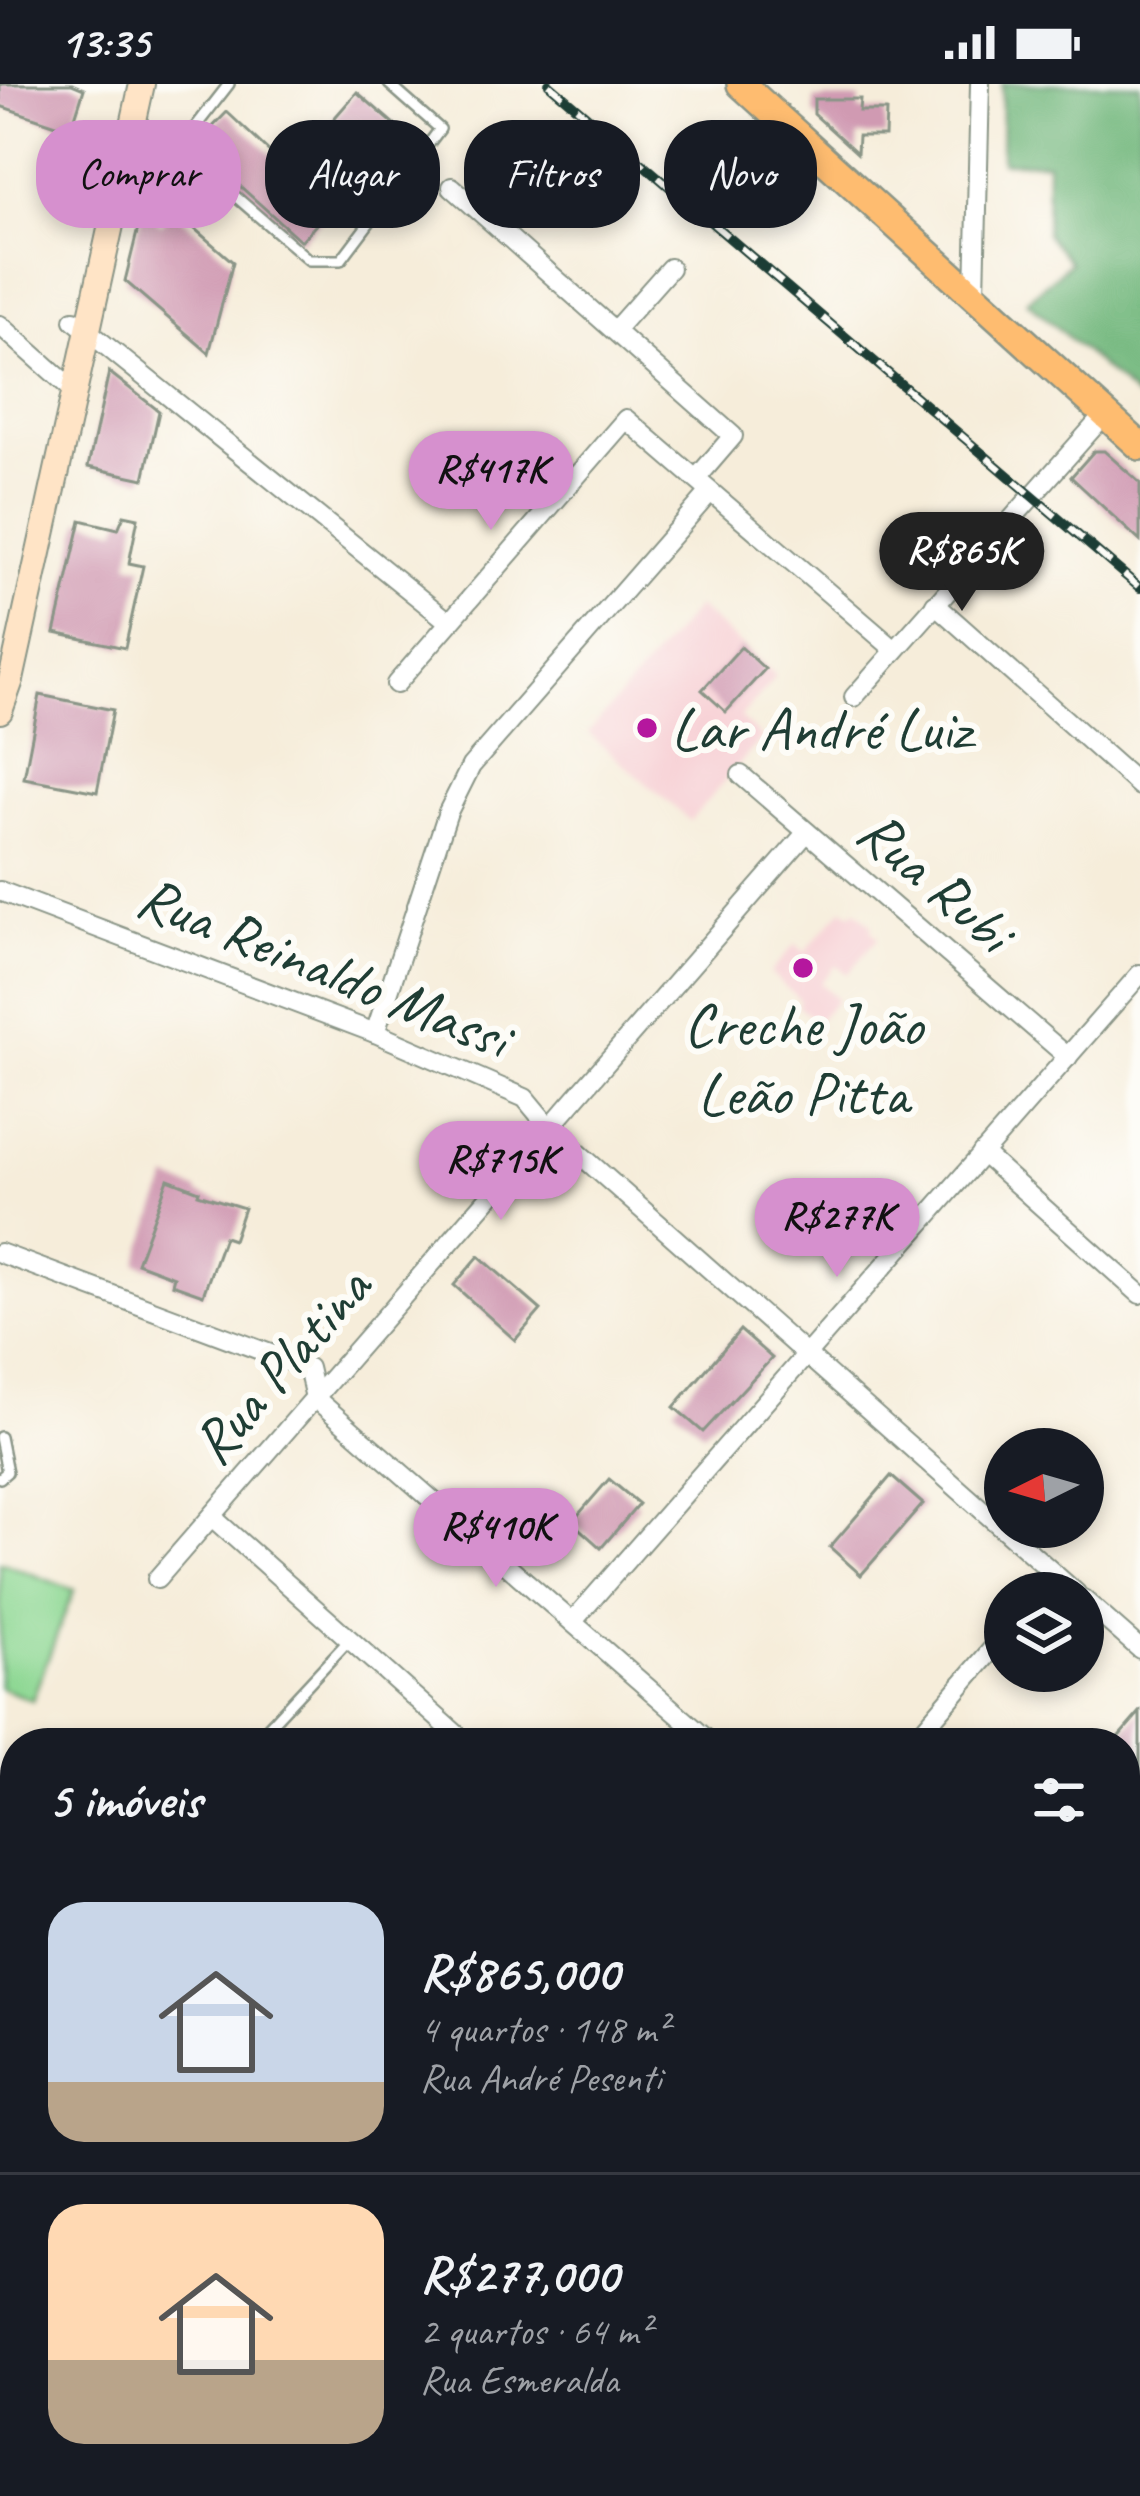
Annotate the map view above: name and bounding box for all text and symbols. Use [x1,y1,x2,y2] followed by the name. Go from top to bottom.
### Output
[60,14,149,71] text: 13:35
[36,120,241,228] chip: Comprar
[265,120,440,228] chip: Alugar
[464,120,640,228] chip: Filtros
[664,120,817,228] chip: Novo
[393,431,589,533] pin: R$417K
[435,445,547,494] text: R$417K
[864,512,1060,614] pin: R$865K
[906,526,1018,575] text: R$865K
[671,691,977,767] place label: Lar André Luiz
[634,715,660,741] marker: Lar André Luiz
[842,793,1034,973] street label: Rua Rubi
[127,858,527,1078] street label: Rua Reinaldo Massi
[790,955,816,981] marker: Creche João Leão Pitta
[684,987,925,1132] place label: Creche João Leão Pitta
[403,1121,599,1223] pin: R$715K
[446,1135,556,1184] text: R$715K
[739,1178,935,1280] pin: R$277K
[782,1192,892,1241] text: R$277K
[175,1249,390,1480] street label: Rua Platina
[984,1428,1104,1548] north arrow
[984,1428,1104,1692] map controls
[398,1488,594,1590] pin: R$410K
[440,1502,552,1551] text: R$410K
[984,1572,1104,1692] button: layers
[1026,1767,1092,1833] icon: filters
[48,1768,201,1832] text: 5 imóveis
[420,1941,619,2005] text: R$865,000
[144,1950,288,2094] icon: home
[420,2005,668,2054] text: 4 quartos · 148 m²
[420,2054,661,2103] text: Rua André Pesenti
[420,2243,618,2307] text: R$277,000
[144,2252,288,2396] icon: home
[420,2307,650,2356] text: 2 quartos · 64 m²
[420,2356,618,2405] text: Rua Esmeralda

